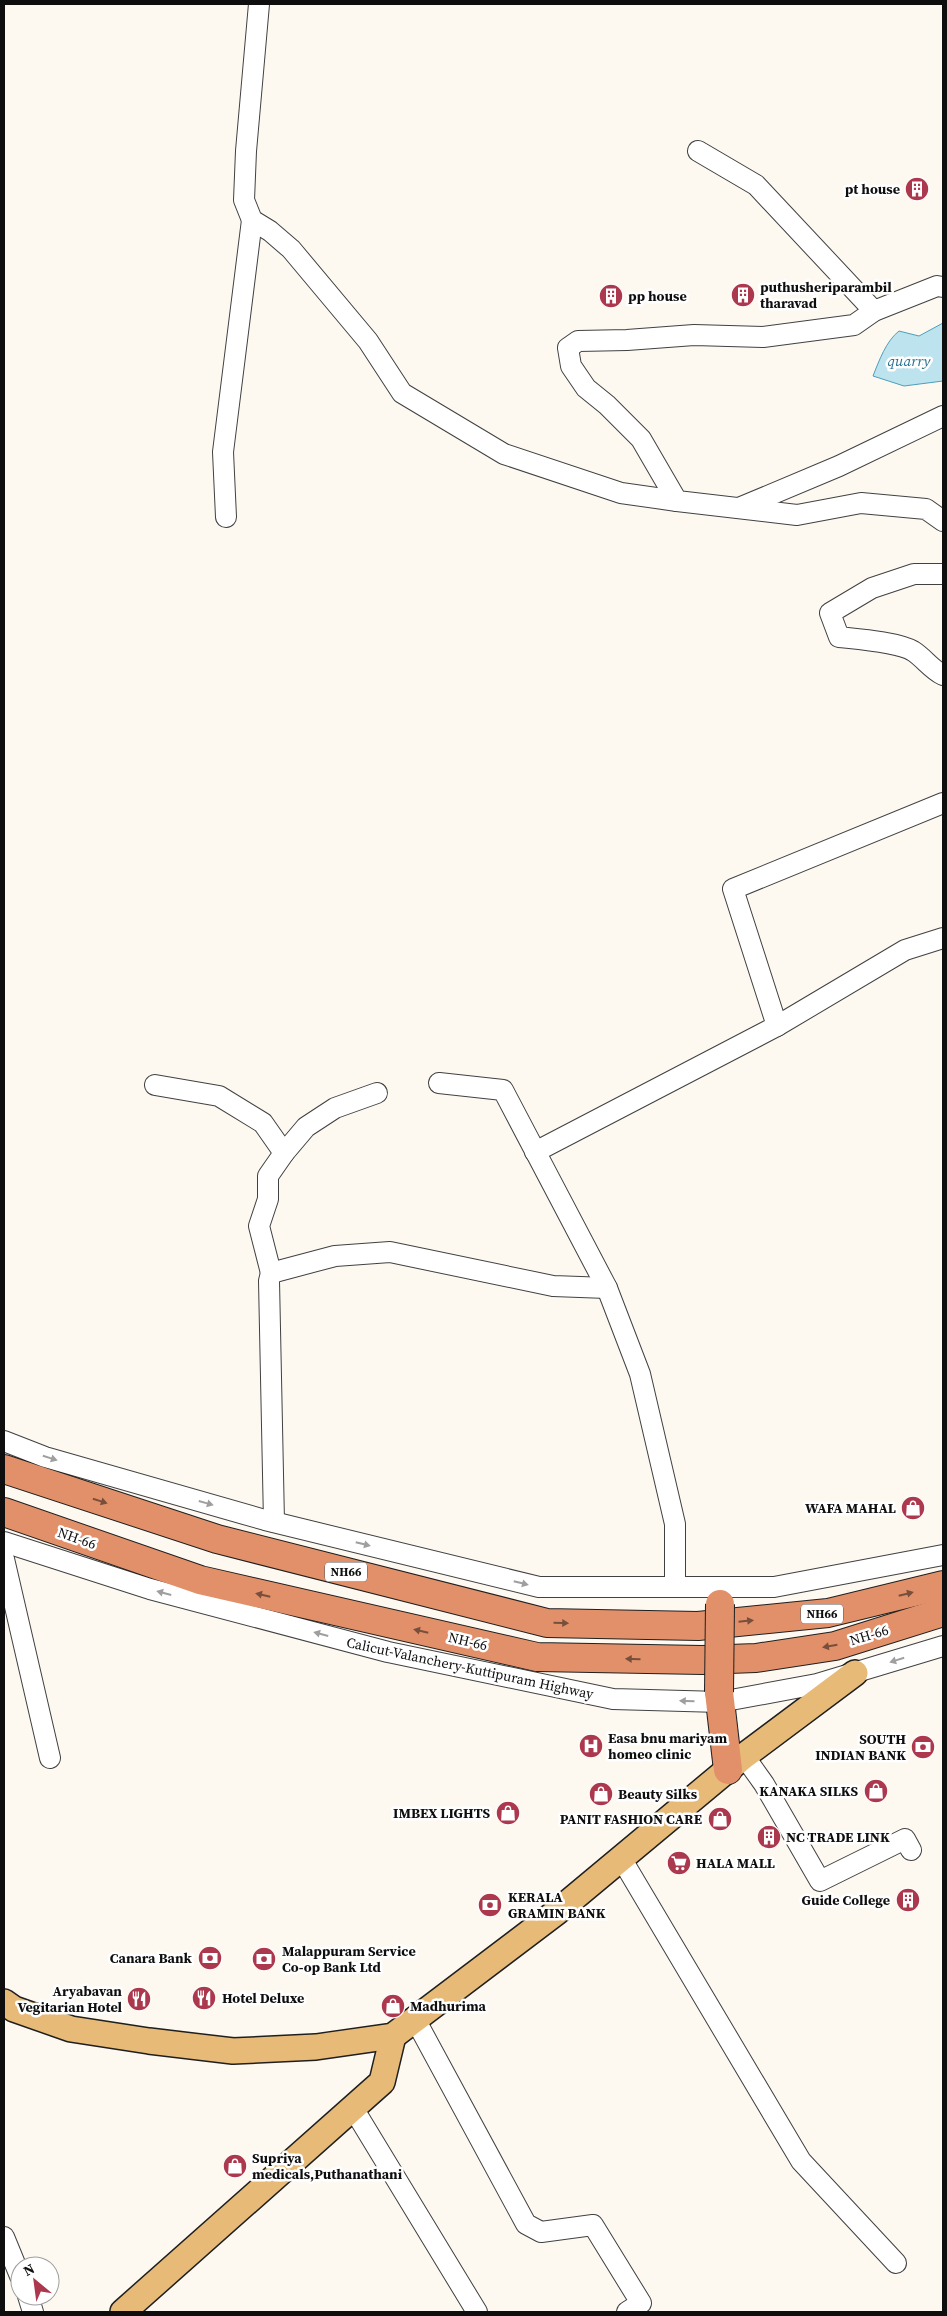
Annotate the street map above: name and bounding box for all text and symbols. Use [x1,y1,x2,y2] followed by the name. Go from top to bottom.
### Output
[904,176,930,202] building icon: pt house
[845,179,900,199] place label: pt house
[760,277,892,313] place label: puthusheriparambil tharavad
[730,282,756,308] building icon: puthusheriparambil tharavad
[598,283,624,309] building icon: pp house
[628,286,687,306] place label: pp house
[887,350,931,371] water label: quarry
[42,1455,57,1462] one-way arrow
[900,1495,926,1521] shop icon: WAFA MAHAL
[93,1497,108,1505] one-way arrow
[805,1498,896,1518] place label: WAFA MAHAL
[198,1499,213,1507] one-way arrow
[55,1522,99,1554] street label: NH-66
[355,1540,370,1548] one-way arrow
[325,1562,367,1581] road number: NH66
[513,1579,528,1587] one-way arrow
[157,1588,172,1596] one-way arrow
[899,1590,914,1598] one-way arrow
[255,1591,270,1599] one-way arrow
[801,1605,843,1624] road number: NH66
[739,1617,755,1625] one-way arrow
[553,1620,569,1628] one-way arrow
[847,1620,891,1650] street label: NH-66
[413,1626,429,1634] one-way arrow
[446,1627,490,1655] street label: NH-66
[314,1630,329,1638] one-way arrow
[345,1632,596,1704] street label: Calicut-Valanchery-Kuttipuram Highway
[821,1643,837,1651] one-way arrow
[625,1655,641,1663] one-way arrow
[889,1657,904,1665] one-way arrow
[678,1697,694,1705] one-way arrow
[608,1728,727,1764] place label: Easa bnu mariyam homeo clinic
[815,1729,906,1765] place label: SOUTH INDIAN BANK
[578,1733,604,1759] hospital icon: Easa bnu mariyam homeo clinic
[910,1734,936,1760] bank icon: SOUTH INDIAN BANK
[863,1778,889,1804] shop icon: KANAKA SILKS
[588,1781,614,1807] shop icon: Beauty Silks
[759,1781,858,1801] place label: KANAKA SILKS
[618,1784,698,1804] place label: Beauty Silks
[495,1800,521,1826] shop icon: IMBEX LIGHTS
[393,1803,490,1823] place label: IMBEX LIGHTS
[707,1806,733,1832] shop icon: PANIT FASHION CARE
[560,1809,702,1829] place label: PANIT FASHION CARE
[756,1824,782,1850] building icon: NC TRADE LINK
[786,1827,890,1847] place label: NC TRADE LINK
[666,1850,692,1876] supermarket icon: HALA MALL
[696,1853,775,1873] place label: HALA MALL
[508,1887,606,1923] place label: KERALA GRAMIN BANK
[895,1887,921,1913] building icon: Guide College
[802,1890,890,1910] place label: Guide College
[477,1892,503,1918] bank icon: KERALA GRAMIN BANK
[282,1941,416,1977] place label: Malappuram Service Co-op Bank Ltd
[197,1945,223,1971] bank icon: Canara Bank
[251,1946,277,1972] bank icon: Malappuram Service Co-op Bank Ltd
[110,1948,193,1968] place label: Canara Bank
[17,1981,122,2017] place label: Aryabavan Vegitarian Hotel
[191,1985,217,2011] restaurant icon: Hotel Deluxe
[126,1986,152,2012] restaurant icon: Aryabavan Vegitarian Hotel
[222,1988,304,2008] place label: Hotel Deluxe
[380,1993,406,2019] shop icon: Madhurima
[410,1996,487,2016] place label: Madhurima
[252,2148,403,2184] place label: Supriya medicals,Puthanathani
[222,2153,248,2179] shop icon: Supriya medicals,Puthanathani
[10,2256,60,2306] north arrow
[19,2258,38,2281] text: N

